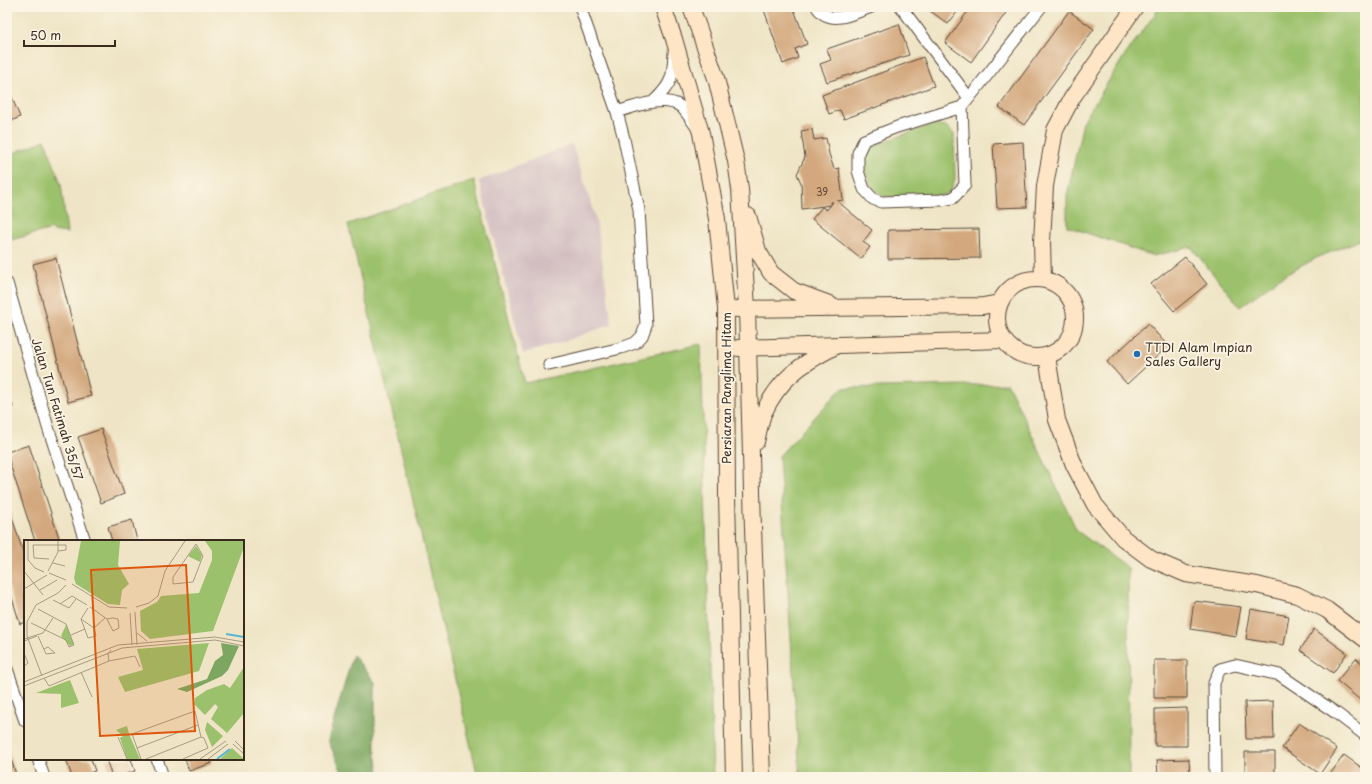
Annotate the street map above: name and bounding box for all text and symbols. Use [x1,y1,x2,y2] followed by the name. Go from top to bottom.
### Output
[24,22,115,48] scale bar
[30,26,61,44] text: 50 m
[816,184,828,199] house number: 39
[717,312,735,464] street label: Persiaran Panglima Hitam
[28,336,88,482] street label: Jalan Tun Fatimah 35/57
[1145,338,1252,370] place label: TTDI Alam Impian Sales Gallery
[1132,349,1142,359] marker: TTDI Alam Impian Sales Gallery
[24,540,244,760] inset map

